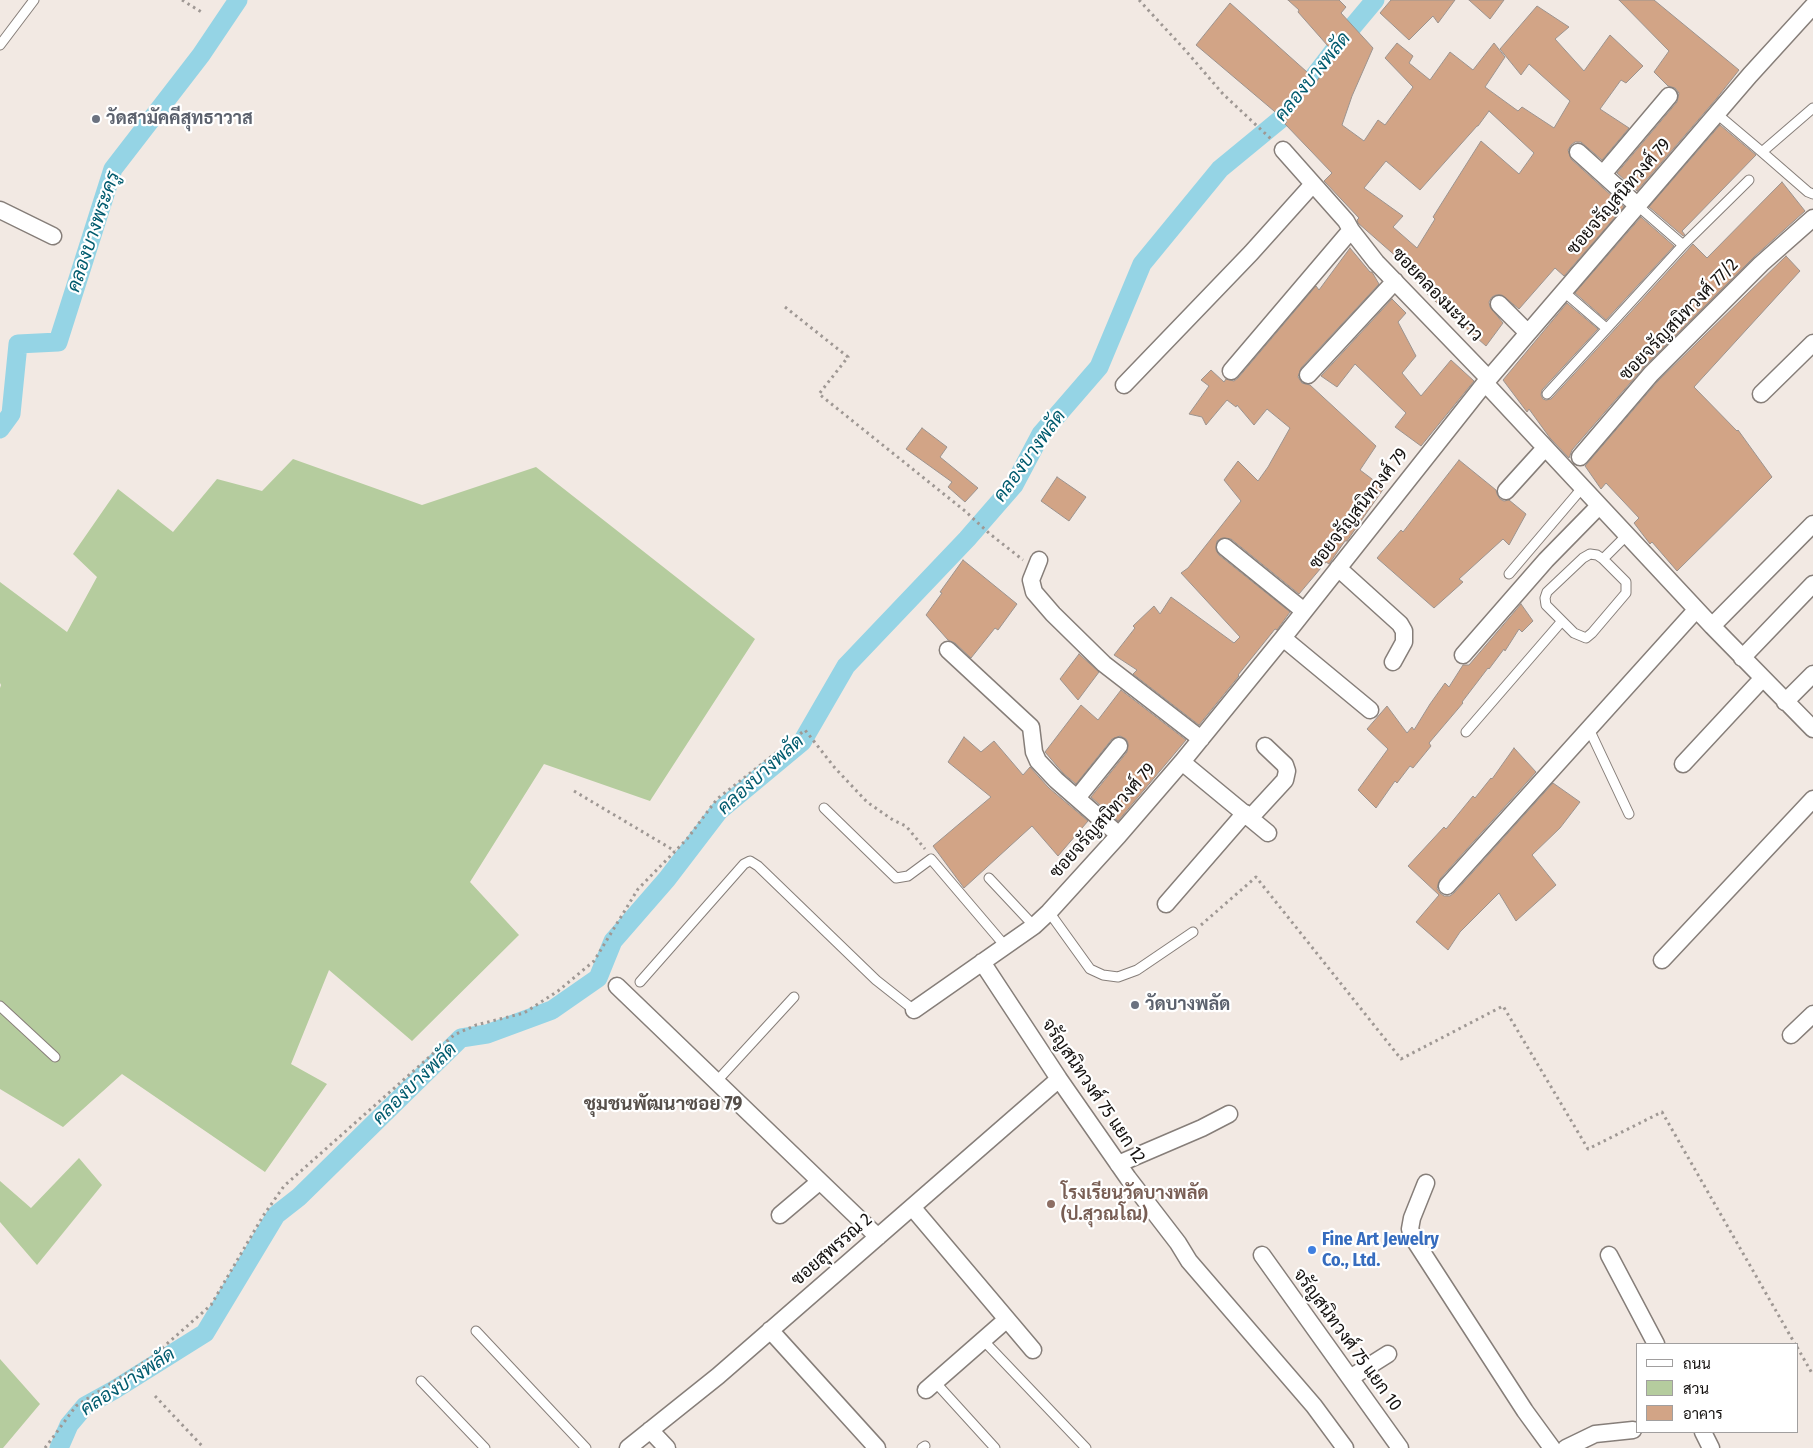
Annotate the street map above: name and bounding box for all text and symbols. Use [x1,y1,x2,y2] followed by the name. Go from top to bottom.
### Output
[1270,28,1356,126] water label: คลองบางพลัด
[106,108,253,130] place label: วัดสามัคคีสุทธาวาส
[90,113,102,125] marker: วัดสามัคคีสุทธาวาส
[1562,134,1676,260] street label: ซอยจรัญสนิทวงศ์ 79
[63,169,125,295] water label: คลองบางพระครู
[1387,244,1487,346] street label: ซอยคลองมะนาว
[1615,254,1743,386] street label: ซอยจรัญสนิทวงศ์ 77/2
[989,405,1071,507] water label: คลองบางพลัด
[1305,444,1413,574] street label: ซอยจรัญสนิทวงศ์ 79
[713,730,809,820] water label: คลองบางพลัด
[1046,759,1160,883] street label: ซอยจรัญสนิทวงศ์ 79
[1145,994,1230,1016] place label: วัดบางพลัด
[1129,999,1141,1011] marker: วัดบางพลัด
[1037,1015,1149,1167] street label: จรัญสนิทวงศ์ 75 แยก 12
[368,1038,462,1130] water label: คลองบางพลัด
[584,1094,742,1116] district label: ชุมชนพัฒนาซอย 79
[1061,1183,1209,1226] place label: โรงเรียนวัดบางพลัด (ป.สุวณโณ)
[1045,1198,1057,1210] marker: โรงเรียนวัดบางพลัด (ป.สุวณโณ)
[787,1209,877,1291] street label: ซอยสุพรรณ 2
[1322,1229,1439,1272] place label: Fine Art Jewelry Co., Ltd.
[1306,1244,1318,1256] marker: Fine Art Jewelry Co., Ltd.
[1288,1264,1406,1416] street label: จรัญสนิทวงศ์ 75 แยก 10
[76,1343,180,1421] water label: คลองบางพลัด
[1636,1343,1798,1433] legend
[1683,1355,1711,1373] text: ถนน
[1683,1380,1709,1398] text: สวน
[1683,1405,1723,1423] text: อาคาร

